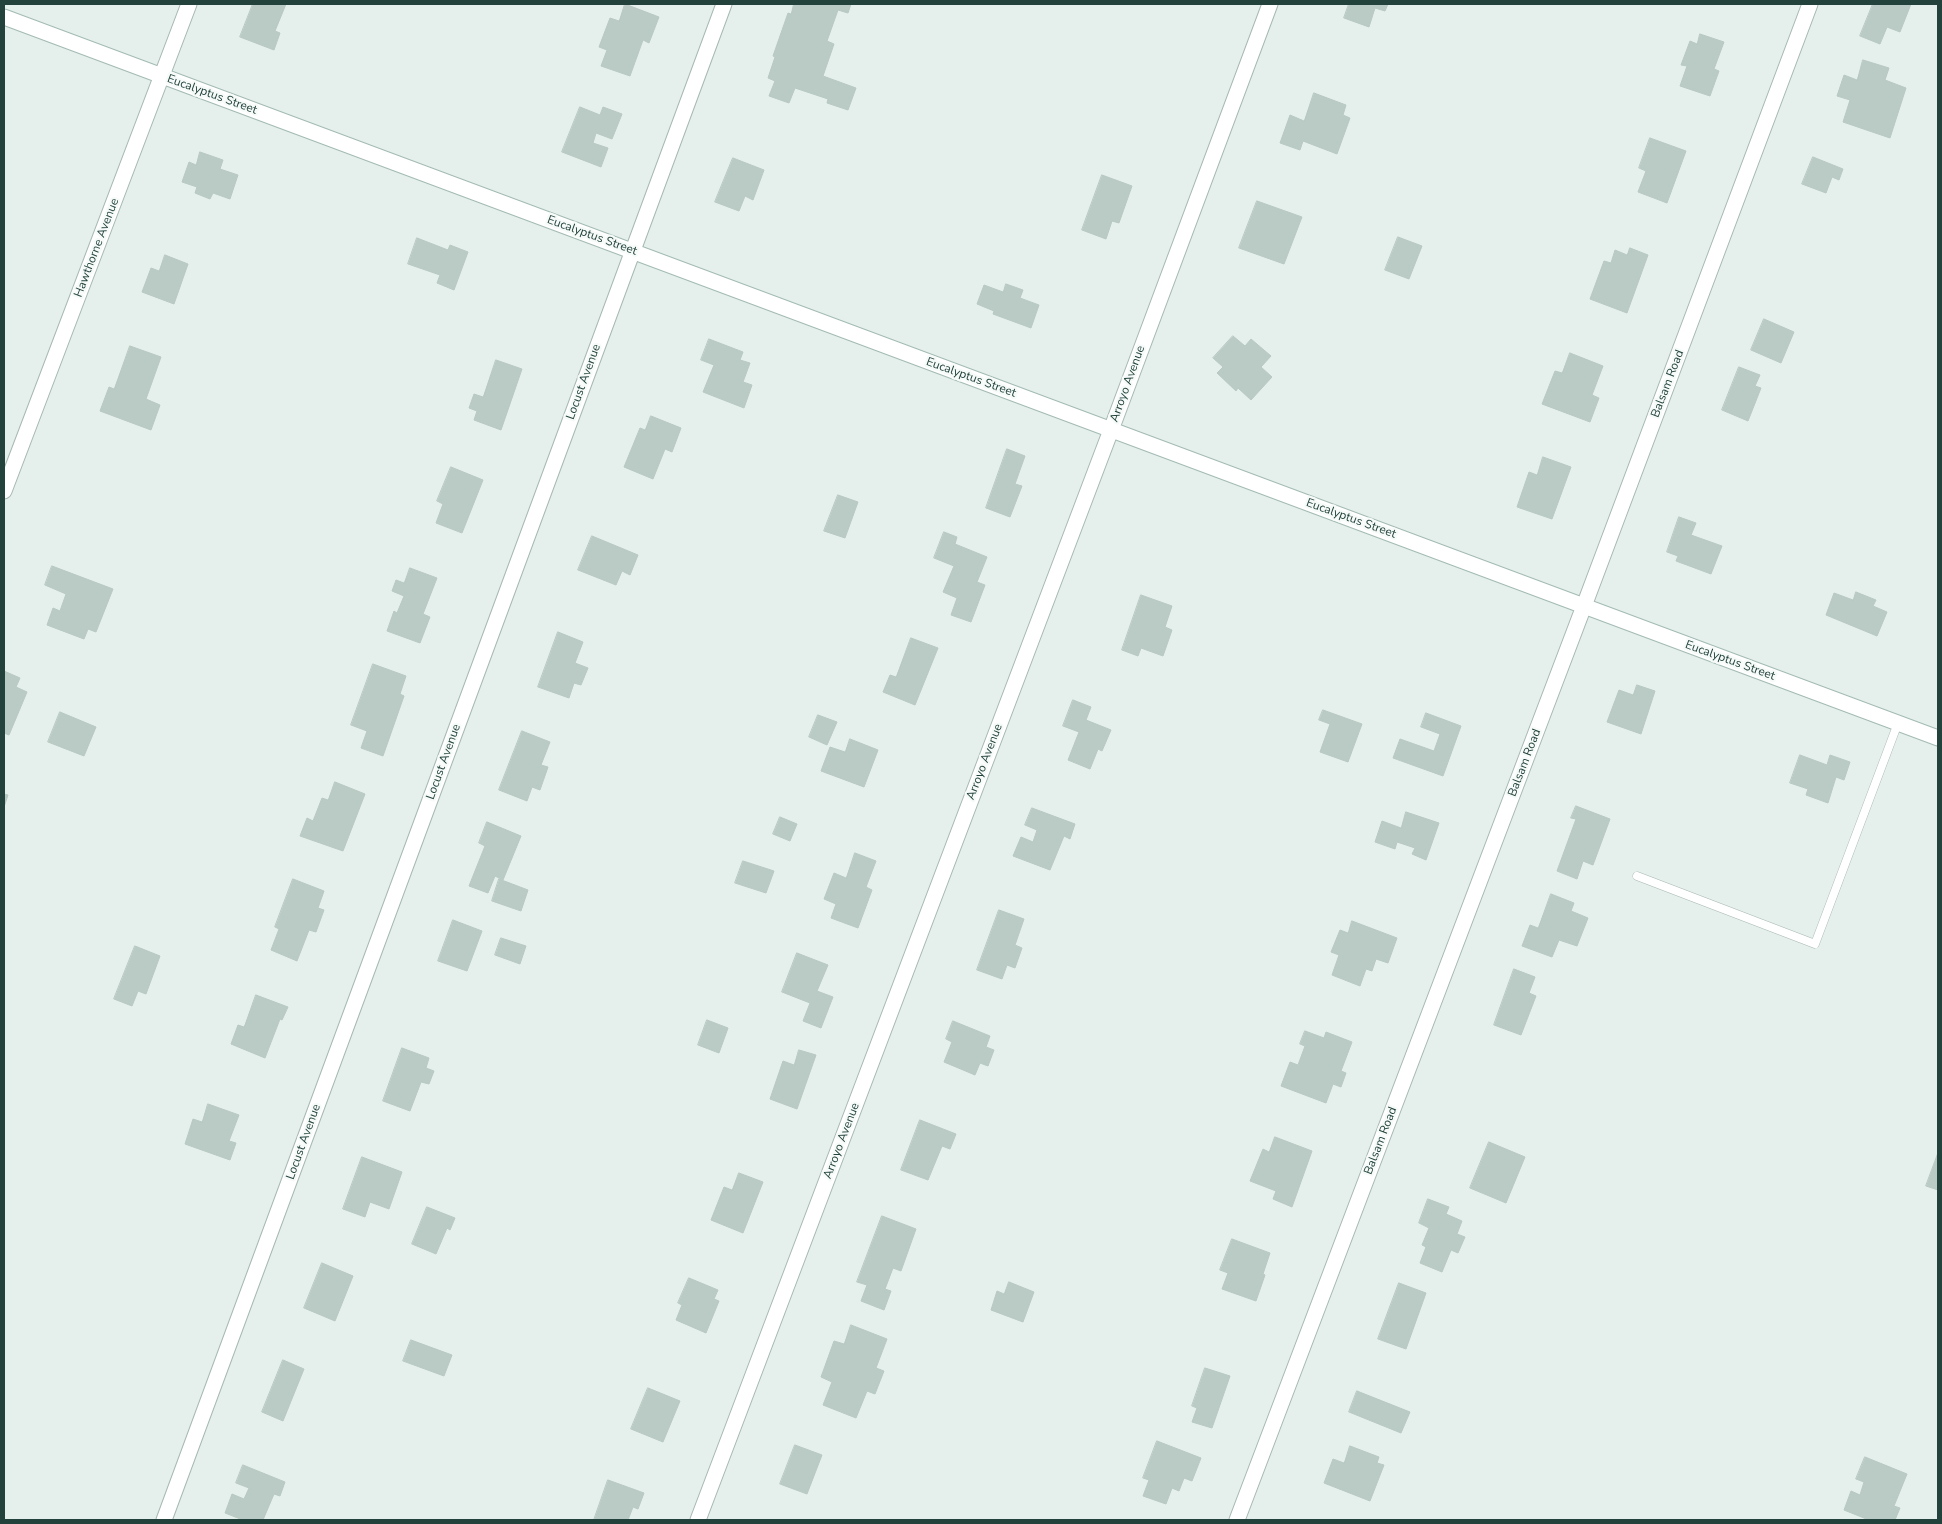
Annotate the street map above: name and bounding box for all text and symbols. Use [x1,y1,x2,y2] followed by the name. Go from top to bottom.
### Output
[165,72,259,118] street label: Eucalyptus Street
[72,197,122,299] street label: Hawthorne Avenue
[545,213,639,259] street label: Eucalyptus Street
[564,342,604,422] street label: Locust Avenue
[1107,344,1149,424] street label: Arroyo Avenue
[1648,348,1688,420] street label: Balsam Road
[924,355,1018,401] street label: Eucalyptus Street
[1304,496,1398,542] street label: Eucalyptus Street
[1683,638,1777,684] street label: Eucalyptus Street
[424,722,464,802] street label: Locust Avenue
[964,722,1006,802] street label: Arroyo Avenue
[1505,727,1545,799] street label: Balsam Road
[821,1101,863,1181] street label: Arroyo Avenue
[284,1102,324,1182] street label: Locust Avenue
[1361,1105,1401,1177] street label: Balsam Road

